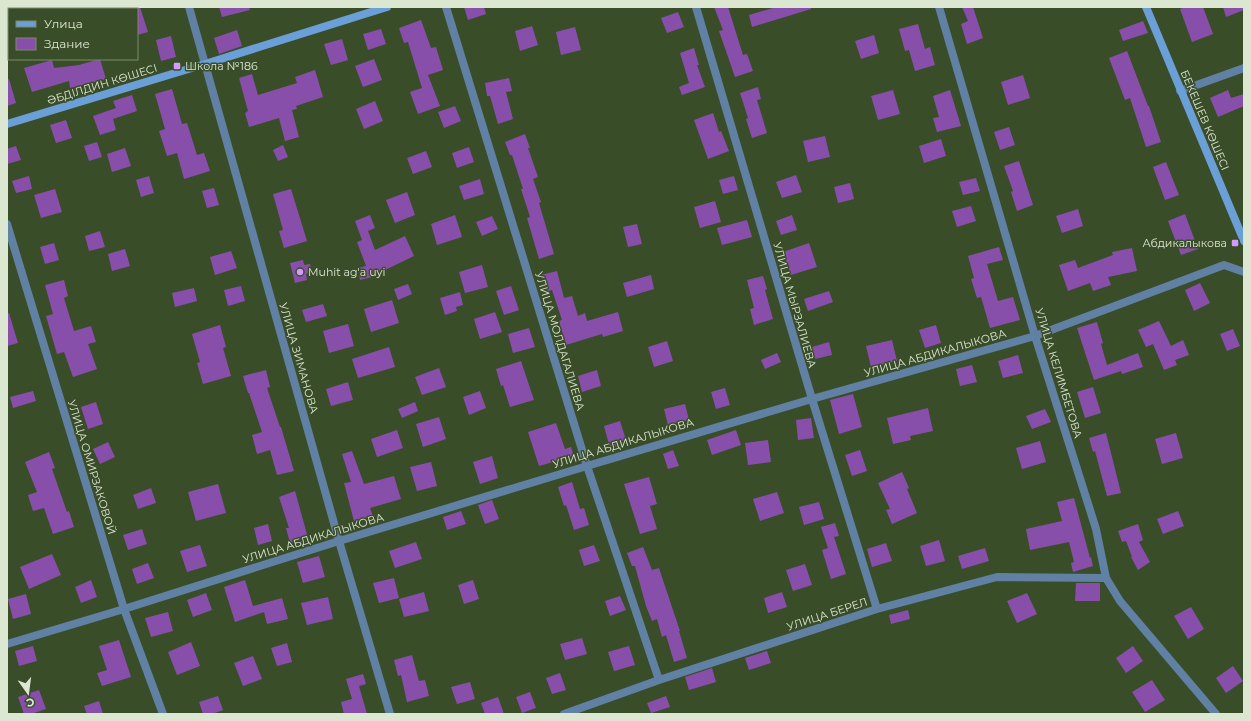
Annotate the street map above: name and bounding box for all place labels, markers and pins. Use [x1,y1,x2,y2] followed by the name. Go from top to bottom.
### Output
[185,59,258,73] place label: Школа №186
[172,61,182,71] marker: Школа №186
[1142,236,1227,250] place label: Абдикалыкова
[1230,238,1240,248] marker: Абдикалыкова
[308,265,385,279] place label: Muhit ag'a uyi
[295,267,305,277] marker: Muhit ag'a uyi

